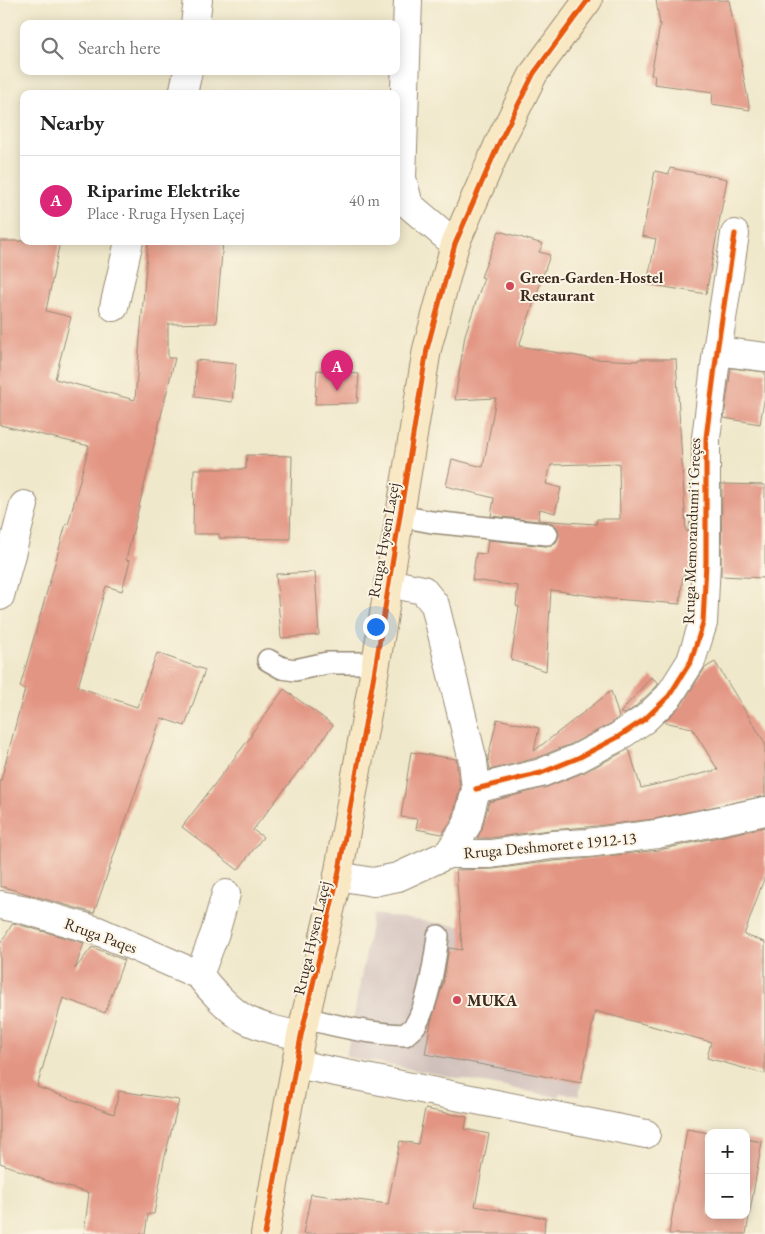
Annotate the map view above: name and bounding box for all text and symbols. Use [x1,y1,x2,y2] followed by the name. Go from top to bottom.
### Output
[20,20,400,75] search box
[38,34,66,62] icon: search
[78,35,160,60] text: Search here
[40,109,104,136] text: Nearby
[87,178,240,203] text: Riparime Elektrike
[50,190,62,211] text: A
[349,190,380,211] text: 40 m
[87,203,245,224] text: Place · Rruga Hysen Laçej
[520,267,664,306] place label: Green-Garden-Hostel Restaurant
[504,280,516,292] marker: Green-Garden-Hostel Restaurant
[321,350,353,391] pin: A
[678,437,705,625] street label: Rruga Memorandumi i Greçes
[363,481,404,599] street label: Rruga Hysen Laçej
[363,614,389,640] your location
[463,827,638,864] street label: Rruga Deshmoret e 1912-13
[288,879,335,997] street label: Rruga Hysen Laçej
[62,913,140,958] street label: Rruga Paqes
[467,990,518,1011] place label: MUKA
[451,994,463,1006] marker: MUKA
[705,1129,750,1219] map controls
[705,1129,750,1174] button: +
[705,1174,750,1219] button: −

